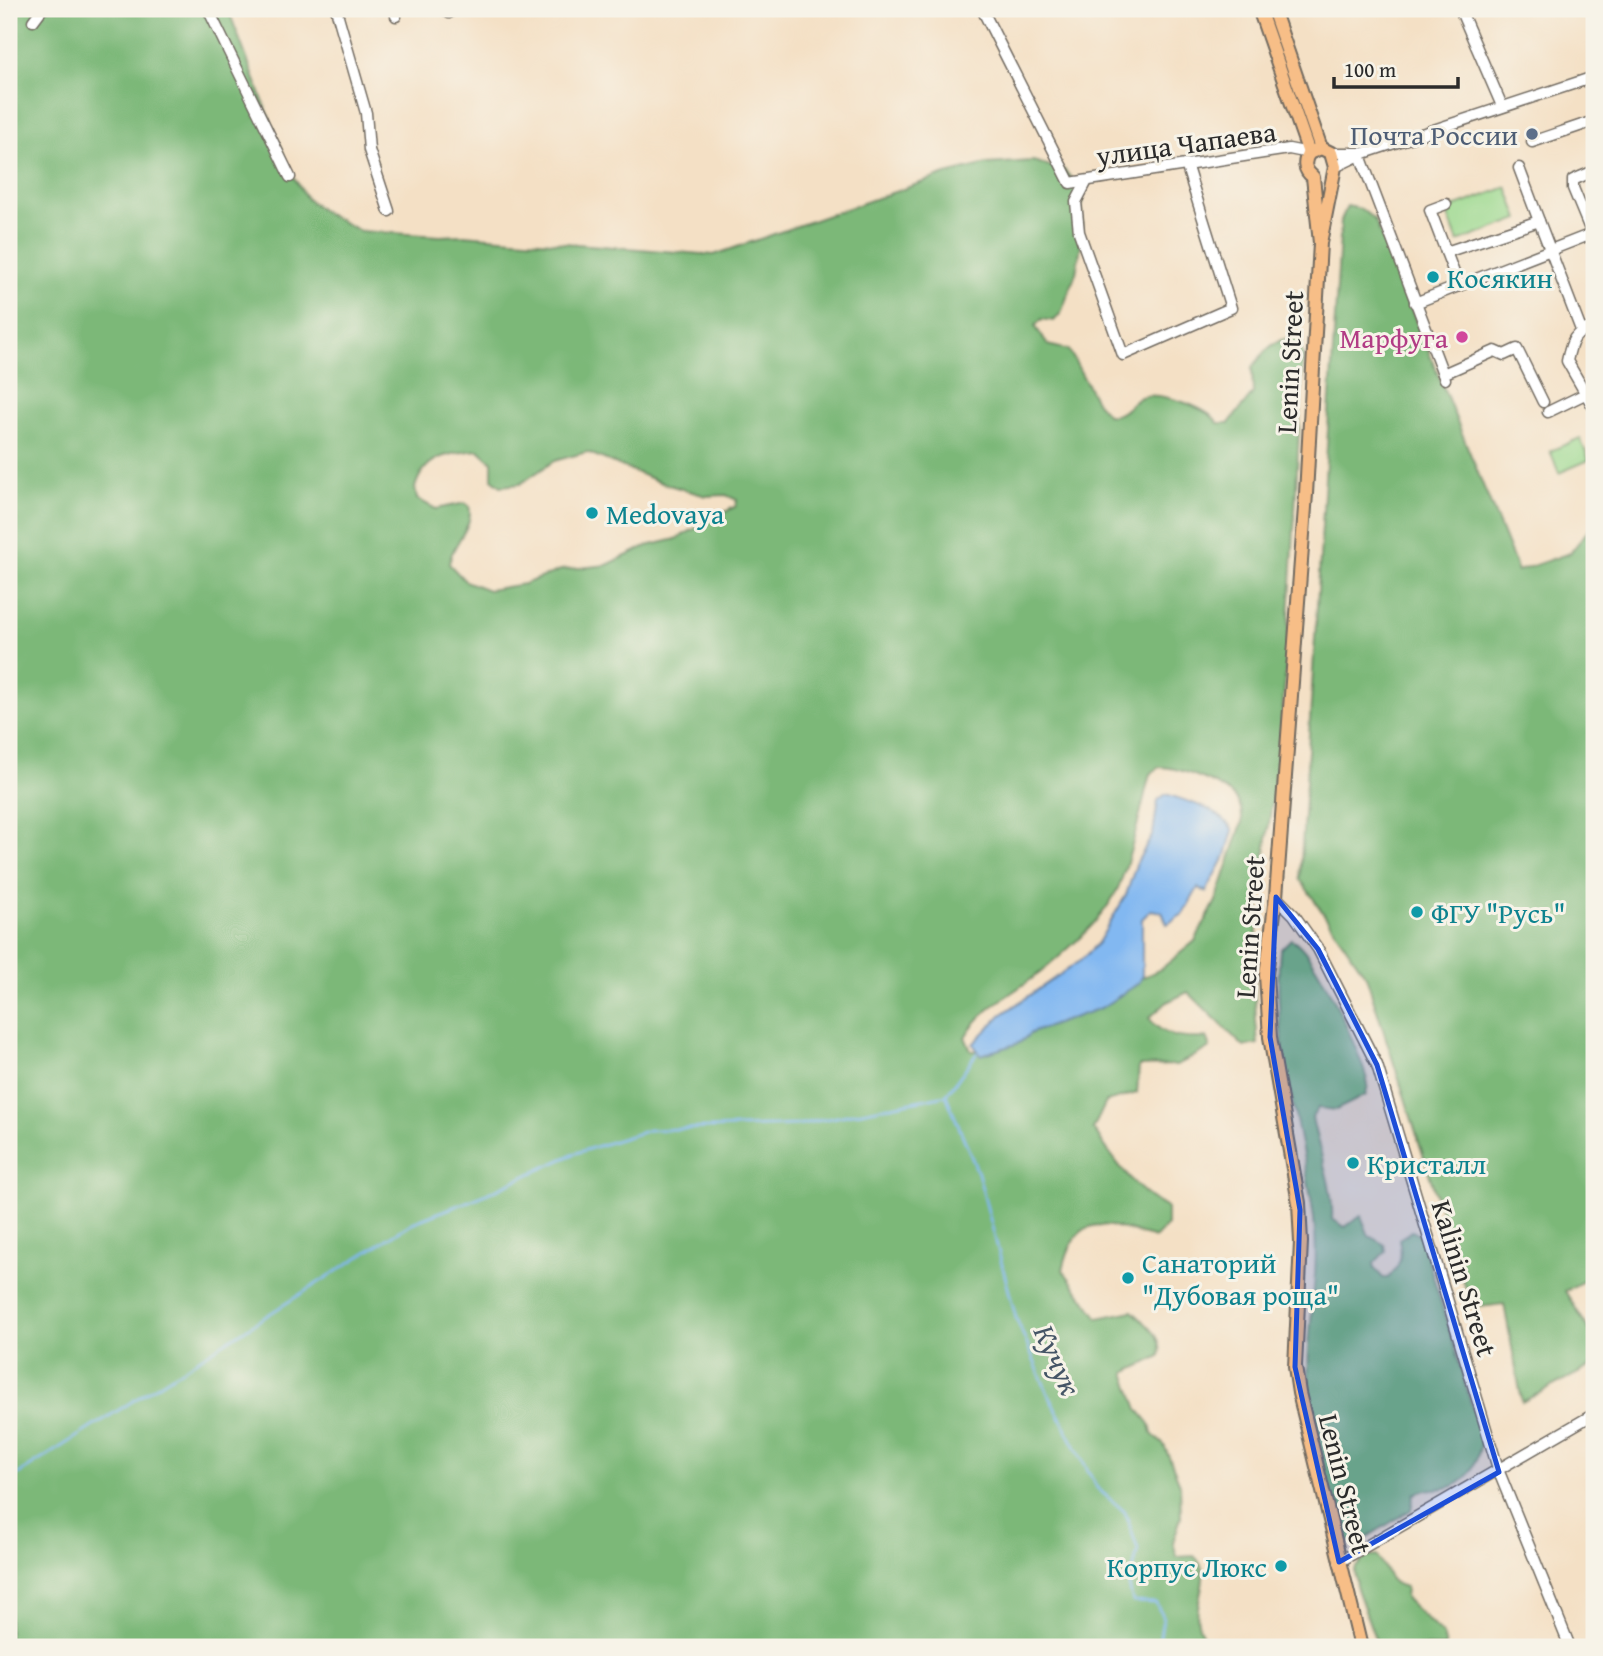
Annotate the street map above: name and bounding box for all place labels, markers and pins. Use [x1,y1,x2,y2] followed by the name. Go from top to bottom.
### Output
[1350,114,1518,155] place label: Почта России
[1524,126,1540,142] marker: Почта России
[1447,257,1553,298] place label: Косякин
[1425,269,1441,285] marker: Косякин
[1339,317,1449,358] place label: Марфуга
[1454,329,1470,345] marker: Марфуга
[606,493,725,534] place label: Medovaya
[584,505,600,521] marker: Medovaya
[1431,892,1566,933] place label: ФГУ "Русь"
[1409,904,1425,920] marker: ФГУ "Русь"
[1367,1143,1486,1184] place label: Кристалл
[1345,1155,1361,1171] marker: Кристалл
[1142,1242,1339,1315] place label: Санаторий "Дубовая роща"
[1120,1270,1136,1286] marker: Санаторий "Дубовая роща"
[1107,1546,1267,1587] place label: Корпус Люкс
[1273,1558,1289,1574] marker: Корпус Люкс

